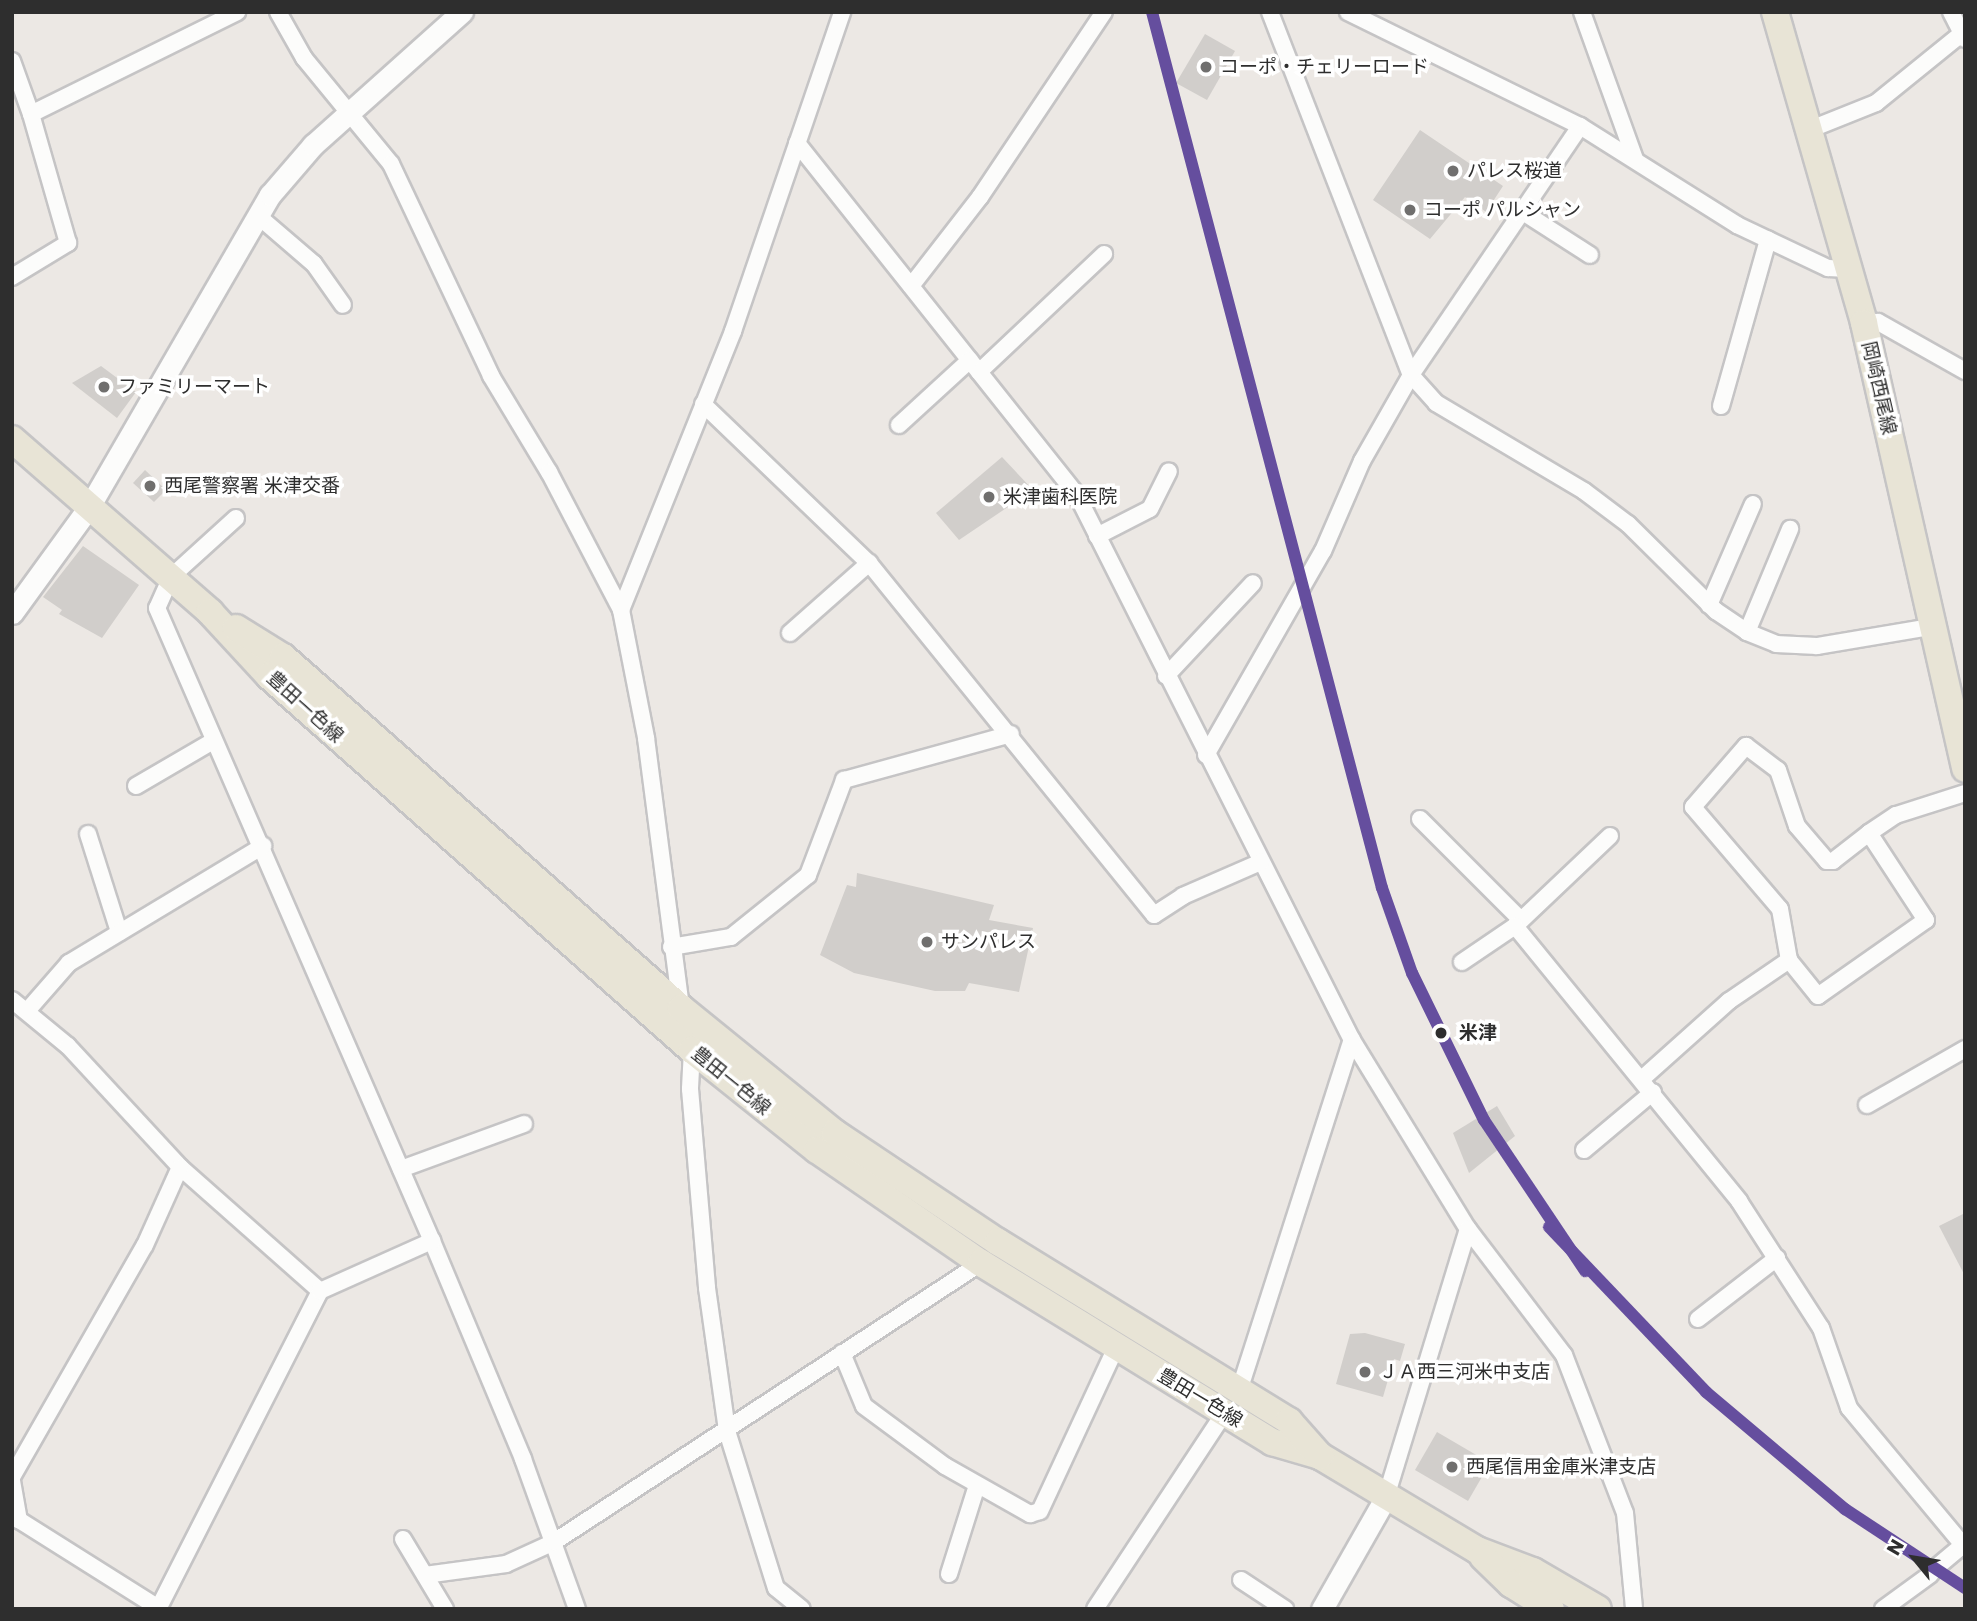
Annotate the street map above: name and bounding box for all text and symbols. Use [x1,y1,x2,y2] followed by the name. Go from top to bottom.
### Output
[1220,56,1429,78] place label: コーポ・チェリーロード
[1198,59,1214,75] marker: コーポ・チェリーロード
[1467,160,1562,182] place label: パレス桜道
[1445,163,1461,179] marker: パレス桜道
[1424,199,1581,221] place label: コーポ パルシャン
[1402,202,1418,218] marker: コーポ パルシャン
[1857,339,1901,437] street label: 岡崎西尾線
[118,376,270,398] place label: ファミリーマート
[96,379,112,395] marker: ファミリーマート
[164,475,340,497] place label: 西尾警察署 米津交番
[142,478,158,494] marker: 西尾警察署 米津交番
[1003,486,1117,508] place label: 米津歯科医院
[981,489,997,505] marker: 米津歯科医院
[262,667,348,747] street label: 豊田一色線
[941,931,1036,953] place label: サンパレス
[919,934,935,950] marker: サンパレス
[1429,1021,1453,1045] marker: 米津
[1459,1022,1497,1044] place label: 米津
[687,1042,775,1120] street label: 豊田一色線
[1379,1361,1550,1383] place label: ＪＡ西三河米中支店
[1153,1364,1247,1432] street label: 豊田一色線
[1357,1364,1373,1380] marker: ＪＡ西三河米中支店
[1466,1456,1656,1478] place label: 西尾信用金庫米津支店
[1444,1459,1460,1475] marker: 西尾信用金庫米津支店
[1879,1523,1949,1593] north arrow
[1880,1534,1911,1560] text: N

